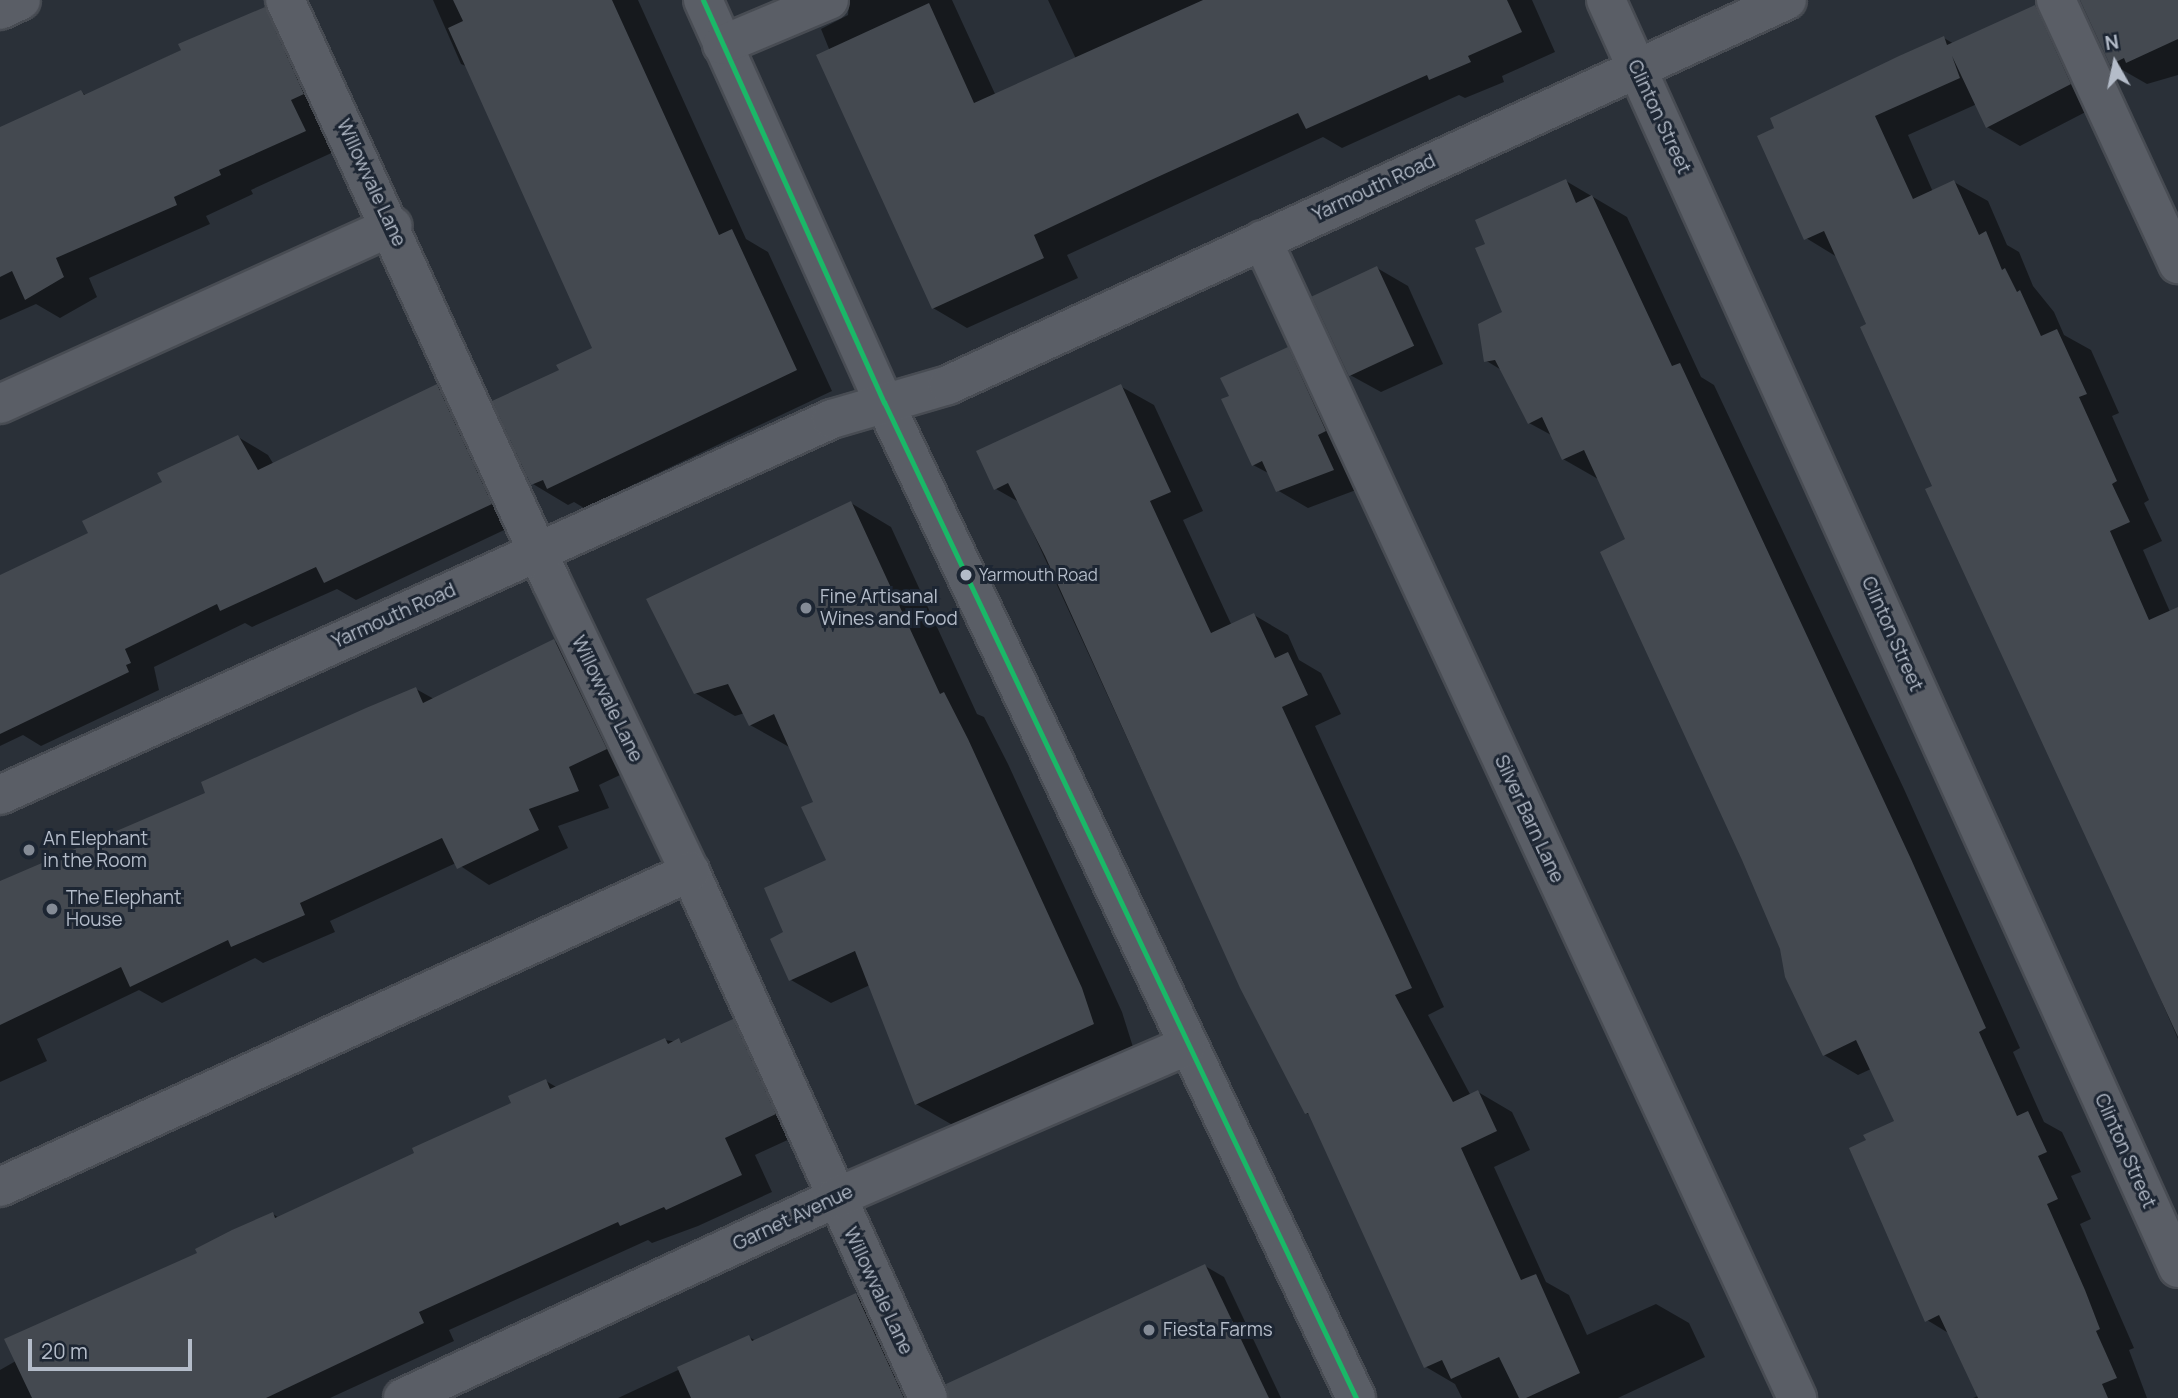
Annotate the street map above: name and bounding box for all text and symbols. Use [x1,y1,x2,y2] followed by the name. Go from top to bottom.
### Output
[2080,28,2150,98] north arrow
[2103,28,2120,56] text: N
[1623,56,1695,178] street label: Clinton Street
[332,116,410,250] street label: Willowvale Lane
[1309,150,1439,226] street label: Yarmouth Road
[979,565,1098,585] place label: Yarmouth Road
[959,568,973,582] marker: Yarmouth Road
[1857,573,1927,695] street label: Clinton Street
[329,579,459,653] street label: Yarmouth Road
[820,586,958,630] place label: Fine Artisanal Wines and Food
[798,600,814,616] marker: Fine Artisanal Wines and Food
[567,632,647,766] street label: Willowvale Lane
[1489,751,1569,887] street label: Silver Barn Lane
[43,828,148,872] place label: An Elephant in the Room
[21,842,37,858] marker: An Elephant in the Room
[66,887,182,931] place label: The Elephant House
[44,901,60,917] marker: The Elephant House
[2090,1090,2160,1212] street label: Clinton Street
[729,1180,857,1256] street label: Garnet Avenue
[839,1224,917,1358] street label: Willowvale Lane
[1163,1319,1273,1341] place label: Fiesta Farms
[1141,1322,1157,1338] marker: Fiesta Farms
[32,1324,196,1368] scale bar
[41,1337,88,1365] text: 20 m

